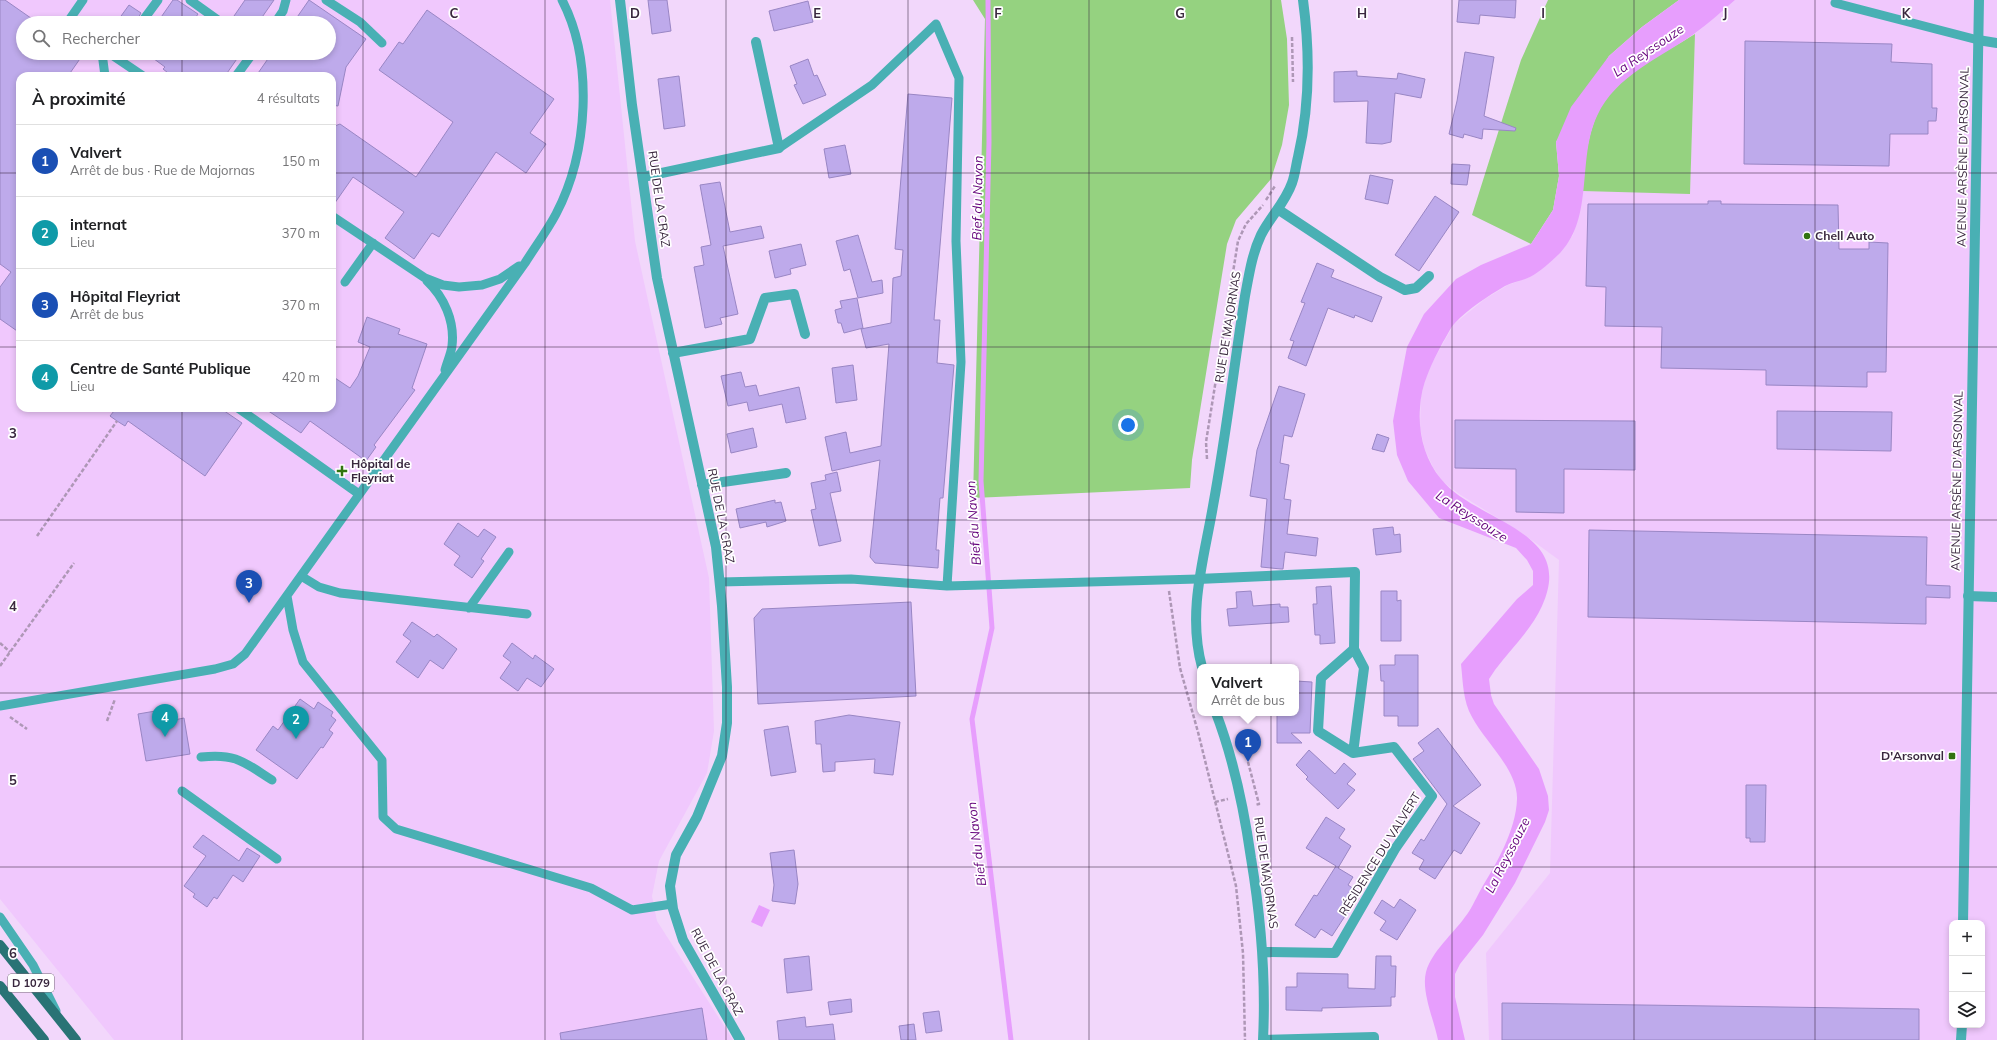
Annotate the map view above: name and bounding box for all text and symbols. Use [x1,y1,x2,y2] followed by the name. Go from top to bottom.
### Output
[450,5,459,21] text: C
[630,5,640,21] text: D
[813,5,821,21] text: E
[994,5,1002,21] text: F
[1175,5,1185,21] text: G
[1357,5,1367,21] text: H
[1541,5,1545,21] text: I
[1723,5,1727,21] text: J
[1902,5,1912,21] text: K
[16,16,336,60] search box
[1609,20,1687,80] water label: La Reyssouze
[30,27,52,49] icon: search
[62,29,140,48] text: Rechercher
[1953,67,1972,247] street label: AVENUE ARSÈNE D'ARSONVAL
[32,88,126,109] text: À proximité
[257,90,320,106] text: 4 résultats
[70,143,121,162] text: Valvert
[645,150,674,248] street label: RUE DE LA CRAZ
[41,153,49,169] text: 1
[282,153,320,169] text: 150 m
[968,155,986,241] water label: Bief du Navon
[70,162,255,178] text: Arrêt de bus · Rue de Majornas
[70,215,127,234] text: internat
[41,225,49,241] text: 2
[282,225,320,241] text: 370 m
[1815,228,1874,243] place label: Chell Auto
[1802,231,1812,241] marker: Chell Auto
[70,234,95,250] text: Lieu
[1211,270,1244,384] street label: RUE DE MAJORNAS
[70,287,180,306] text: Hôpital Fleyriat
[41,297,49,313] text: 3
[282,297,320,313] text: 370 m
[70,306,144,322] text: Arrêt de bus
[70,359,251,378] text: Centre de Santé Publique
[41,369,49,385] text: 4
[282,369,320,385] text: 420 m
[70,378,95,394] text: Lieu
[1947,391,1966,571] street label: AVENUE ARSÈNE D'ARSONVAL
[1118,415,1138,435] your location
[9,425,17,441] text: 3
[351,456,411,485] place label: Hôpital de Fleyriat
[336,465,348,477] marker: Hôpital de Fleyriat
[705,467,738,565] street label: RUE DE LA CRAZ
[962,480,984,566] water label: Bief du Navon
[1433,487,1511,545] water label: La Reyssouze
[236,570,262,603] pin: 3
[9,598,17,614] text: 4
[1197,664,1299,716] popup
[1211,673,1262,692] text: Valvert
[1211,692,1285,708] text: Arrêt de bus
[152,704,178,737] pin: 4
[283,706,309,739] pin: 2
[1235,729,1261,762] pin: 1
[1881,748,1944,763] place label: D'Arsonval
[1947,751,1957,761] marker: D'Arsonval
[9,772,17,788] text: 5
[1335,789,1424,918] street label: RÉSIDENCE DU VALVERT
[963,801,989,887] water label: Bief du Navon
[1481,815,1533,895] water label: La Reyssouze
[1251,816,1282,930] street label: RUE DE MAJORNAS
[1949,920,1985,1028] map controls
[1949,920,1985,956] button: +
[688,925,747,1018] street label: RUE DE LA CRAZ
[9,945,17,961] text: 6
[1949,956,1985,992] button: −
[8,974,54,992] road number: D 1079
[1949,992,1985,1028] button: layers

